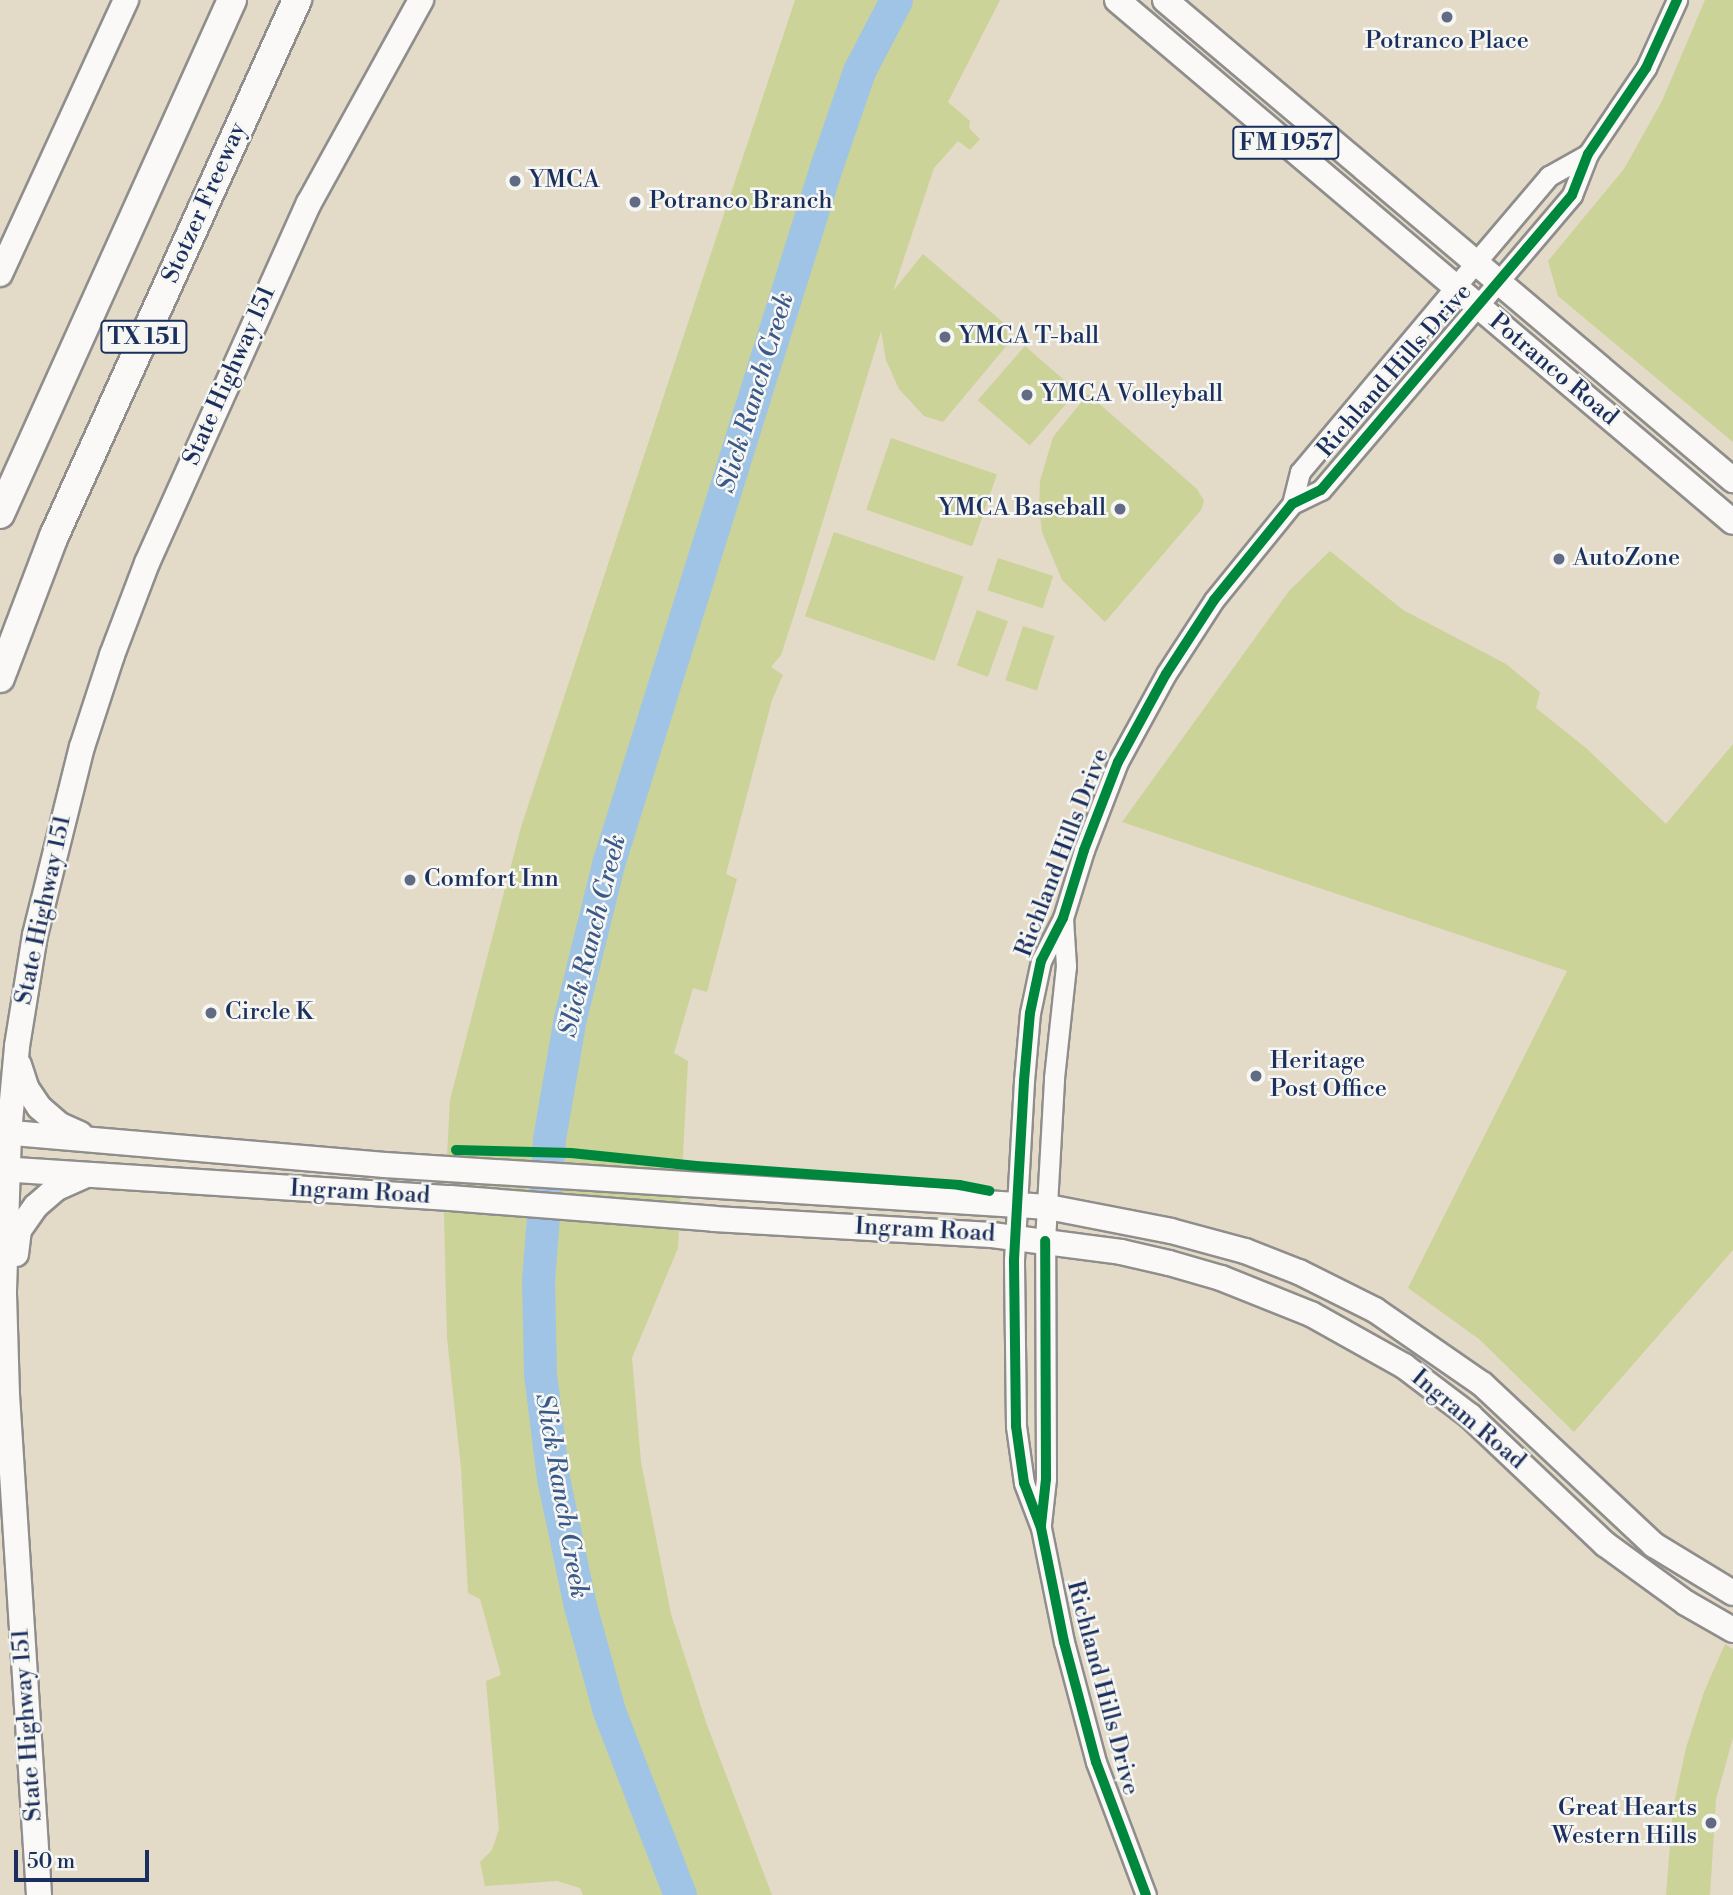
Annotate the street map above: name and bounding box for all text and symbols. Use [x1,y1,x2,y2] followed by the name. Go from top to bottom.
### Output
[1439,9,1455,25] marker: Potranco Place
[1365,28,1529,56] place label: Potranco Place
[157,118,253,288] street label: Stotzer Freeway
[1232,124,1340,162] road number: FM 1957
[529,167,600,195] place label: YMCA
[507,173,523,189] marker: YMCA
[649,188,833,216] place label: Potranco Branch
[627,194,643,210] marker: Potranco Branch
[1312,278,1478,464] street label: Richland Hills Drive
[178,282,282,470] street label: State Highway 151
[711,289,801,497] water label: Slick Ranch Creek
[1483,308,1623,432] street label: Potranco Road
[100,318,188,356] road number: TX 151
[959,323,1099,351] place label: YMCA T-ball
[937,329,953,345] marker: YMCA T-ball
[1041,381,1223,409] place label: YMCA Volleyball
[1019,387,1035,403] marker: YMCA Volleyball
[939,495,1106,523] place label: YMCA Baseball
[1112,501,1128,517] marker: YMCA Baseball
[1573,545,1680,573] place label: AutoZone
[1551,551,1567,567] marker: AutoZone
[1010,745,1116,961] street label: Richland Hills Drive
[10,813,78,1007] street label: State Highway 151
[553,832,633,1040] water label: Slick Ranch Creek
[424,866,559,894] place label: Comfort Inn
[402,872,418,888] marker: Comfort Inn
[225,999,313,1027] place label: Circle K
[203,1005,219,1021] marker: Circle K
[1270,1048,1387,1104] place label: Heritage Post Office
[1248,1068,1264,1084] marker: Heritage Post Office
[289,1175,431,1211] street label: Ingram Road
[854,1213,996,1249] street label: Ingram Road
[1405,1364,1531,1476] street label: Ingram Road
[528,1391,594,1601] water label: Slick Ranch Creek
[1060,1578,1144,1798] street label: Richland Hills Drive
[7,1628,49,1822] street label: State Highway 151
[1552,1795,1697,1851] place label: Great Hearts Western Hills
[1703,1815,1719,1831] marker: Great Hearts Western Hills
[18,1836,152,1880] scale bar
[27,1849,75,1875] text: 50 m

